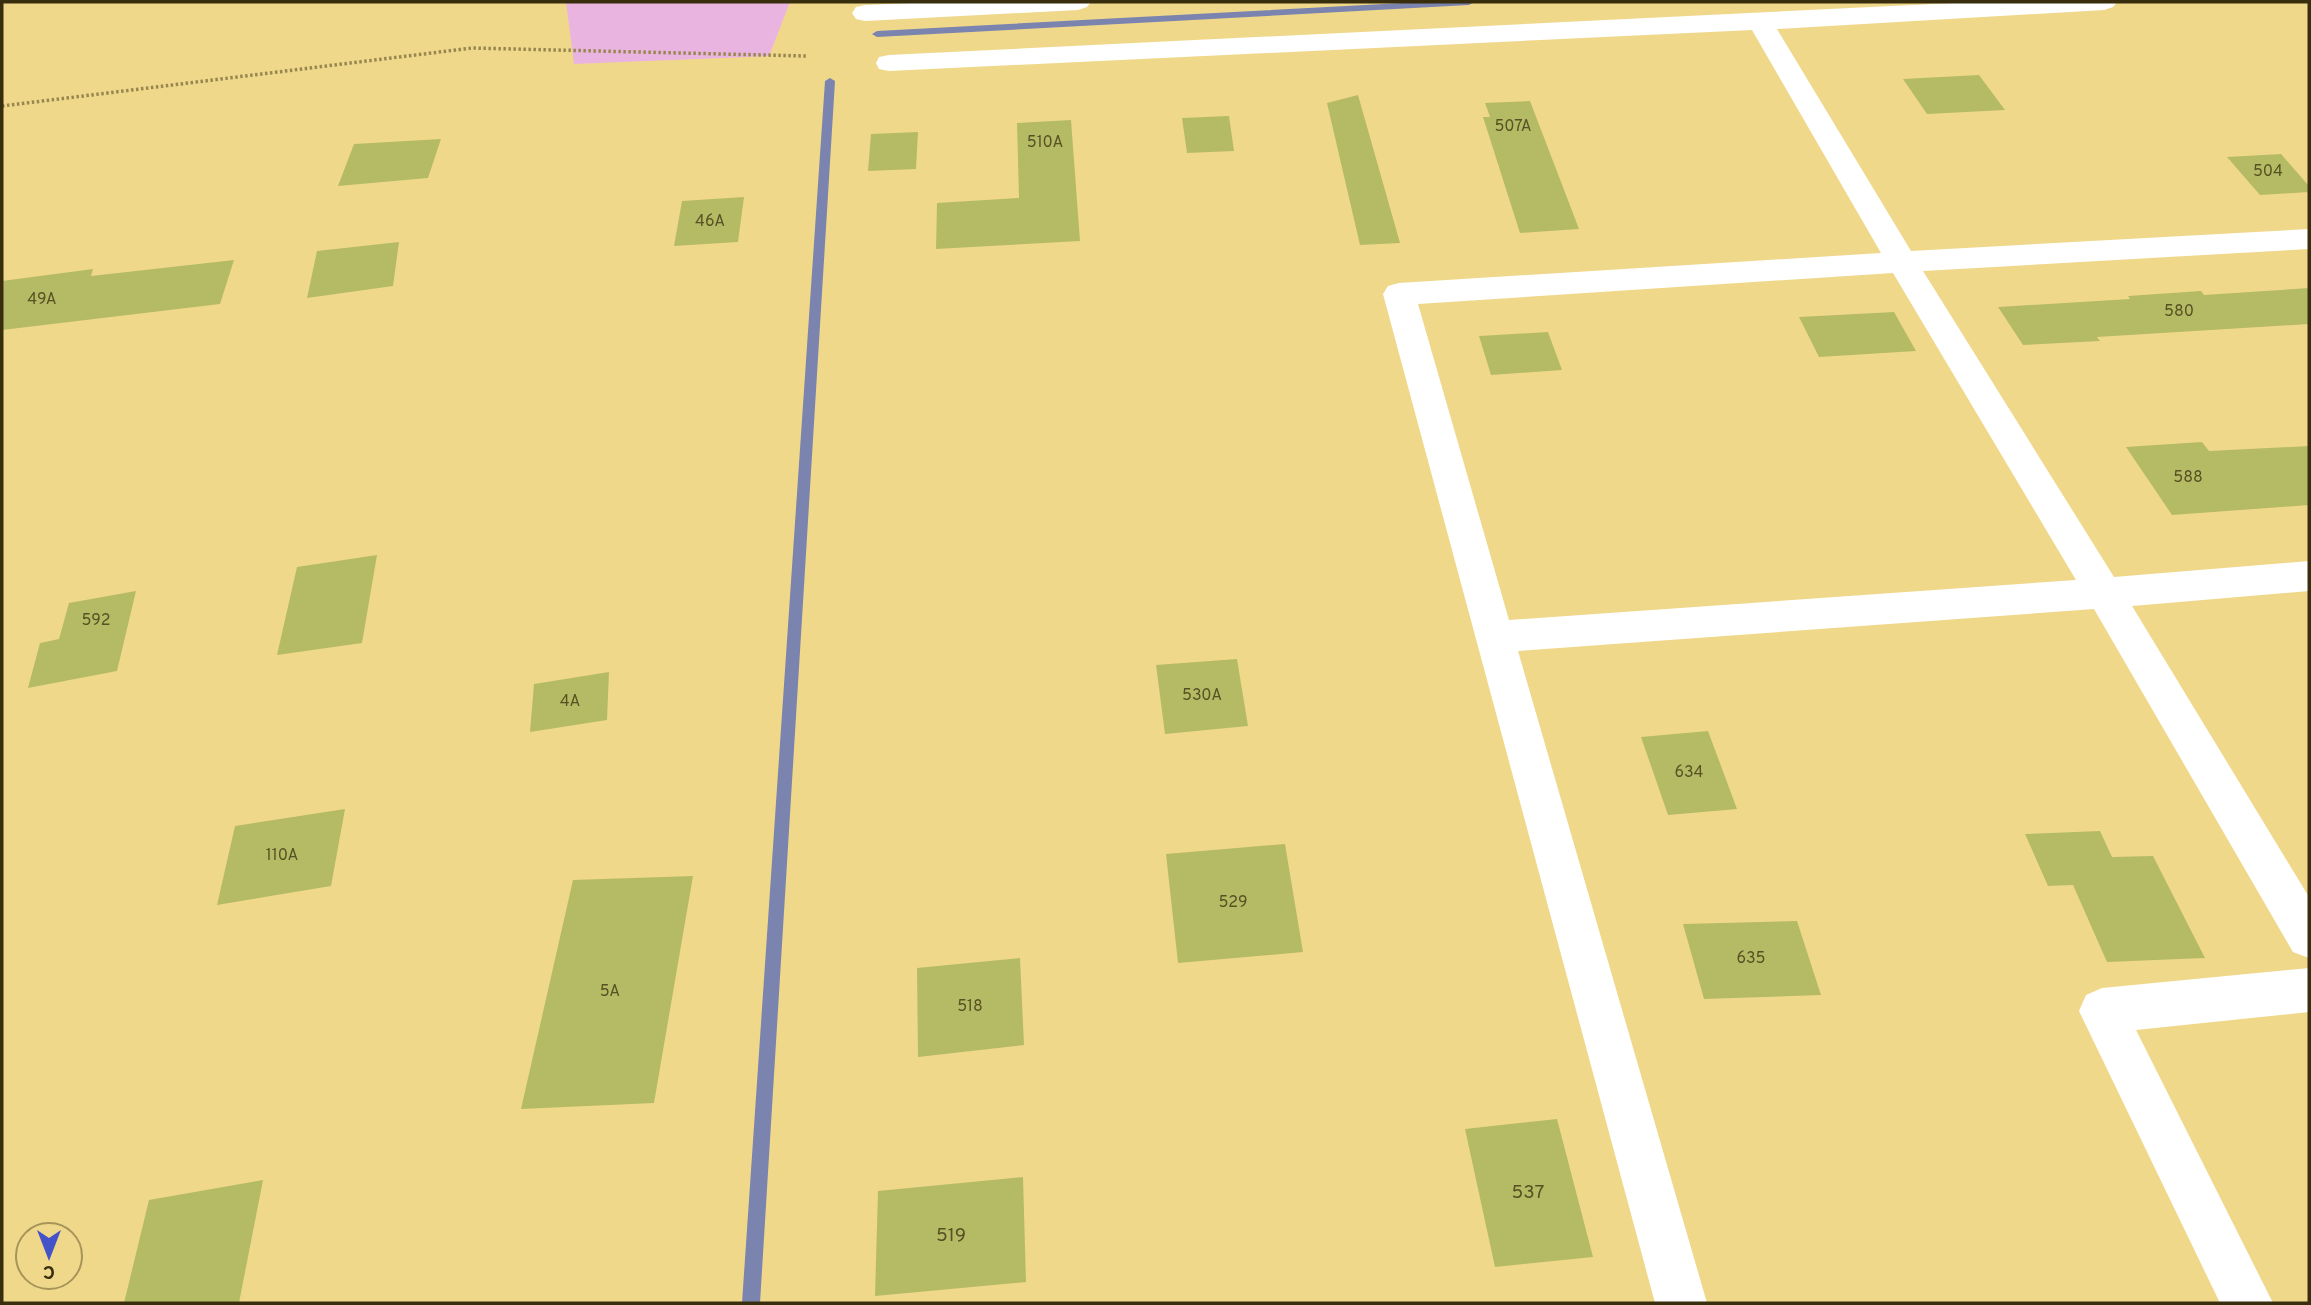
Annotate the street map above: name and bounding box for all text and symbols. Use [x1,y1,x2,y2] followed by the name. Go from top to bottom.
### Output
[1494,117,1532,137] house number: 507А
[1027,133,1063,153] house number: 510А
[2253,162,2283,182] house number: 504
[695,212,725,232] house number: 46А
[27,290,57,310] house number: 49А
[2164,302,2194,322] house number: 580
[2173,468,2203,488] house number: 588
[81,611,111,631] house number: 592
[1182,686,1222,706] house number: 530А
[560,692,580,712] house number: 4А
[1674,763,1704,783] house number: 634
[266,846,298,866] house number: 110А
[1218,893,1248,913] house number: 529
[1736,949,1766,969] house number: 635
[600,982,620,1002] house number: 5А
[957,997,983,1017] house number: 518
[1512,1181,1545,1205] house number: 537
[14,1221,84,1291] north arrow
[936,1224,966,1248] house number: 519
[43,1259,55,1283] text: С

